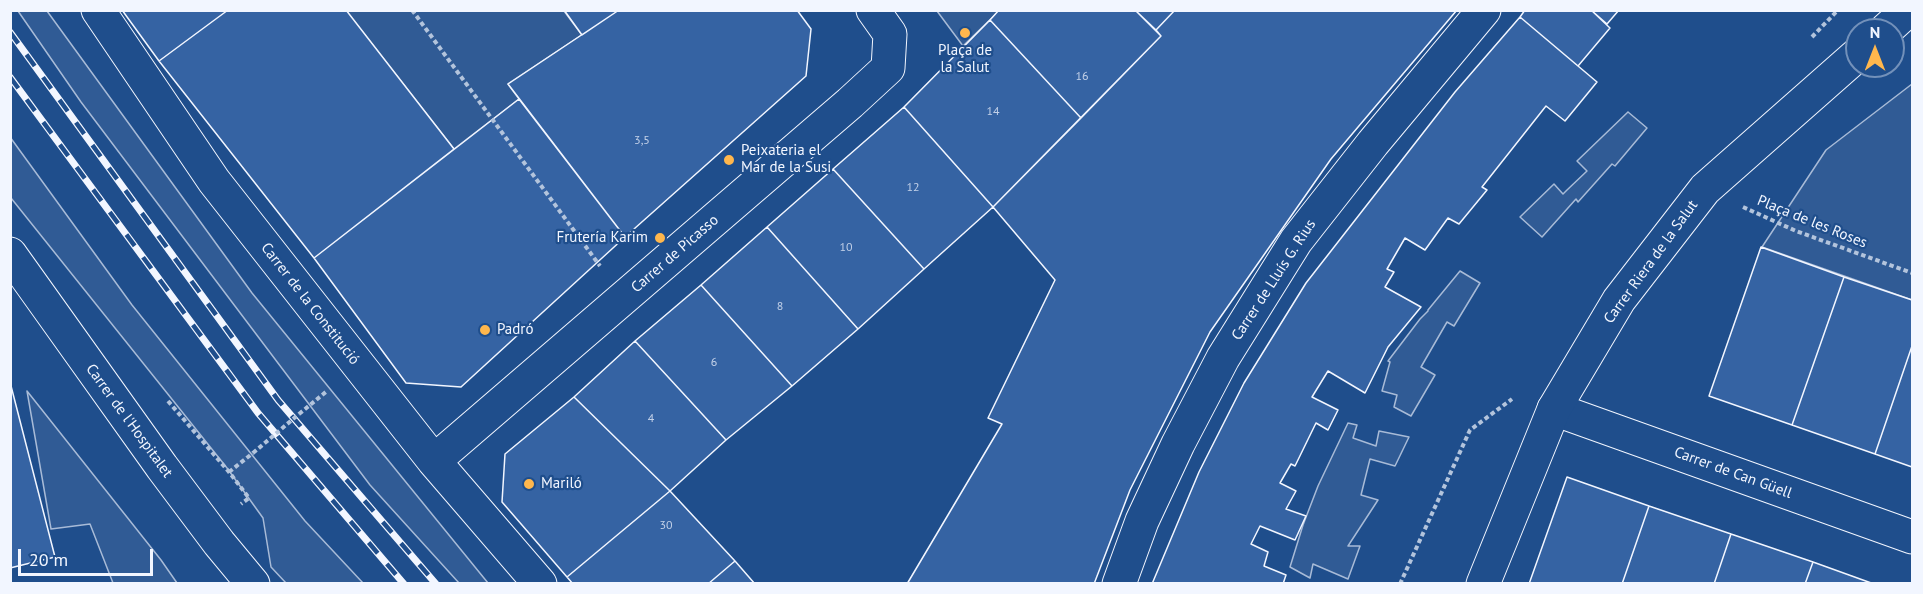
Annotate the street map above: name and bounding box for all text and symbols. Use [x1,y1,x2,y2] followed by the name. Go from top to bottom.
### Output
[1845,18,1905,78] north arrow
[1870,22,1880,42] text: N
[958,26,972,40] marker: Plaça de la Salut
[938,42,992,77] place label: Plaça de la Salut
[1075,70,1089,84] house number: 16
[986,105,1000,119] house number: 14
[634,134,650,148] house number: 3,5
[741,142,831,177] place label: Peixateria el Mar de la Susi
[722,153,736,167] marker: Peixateria el Mar de la Susi
[906,181,920,195] house number: 12
[1754,192,1870,252] street label: Plaça de les Roses
[1600,197,1702,327] street label: Carrer Riera de la Salut
[628,211,722,297] street label: Carrer de Picasso
[1228,216,1320,344] street label: Carrer de Lluís G. Rius
[556,229,648,247] place label: Frutería Karim
[653,231,667,245] marker: Frutería Karim
[257,239,363,369] street label: Carrer de la Constitució
[839,241,853,255] house number: 10
[777,300,783,314] house number: 8
[497,321,534,339] place label: Padró
[478,323,492,337] marker: Padró
[711,356,717,370] house number: 6
[82,361,176,481] street label: Carrer de l'Hospitalet
[648,412,654,426] house number: 4
[1672,443,1794,503] street label: Carrer de Can Güell
[541,475,582,493] place label: Mariló
[522,477,536,491] marker: Mariló
[659,519,673,533] house number: 30
[21,537,156,575] scale bar
[29,548,68,571] text: 20 m

